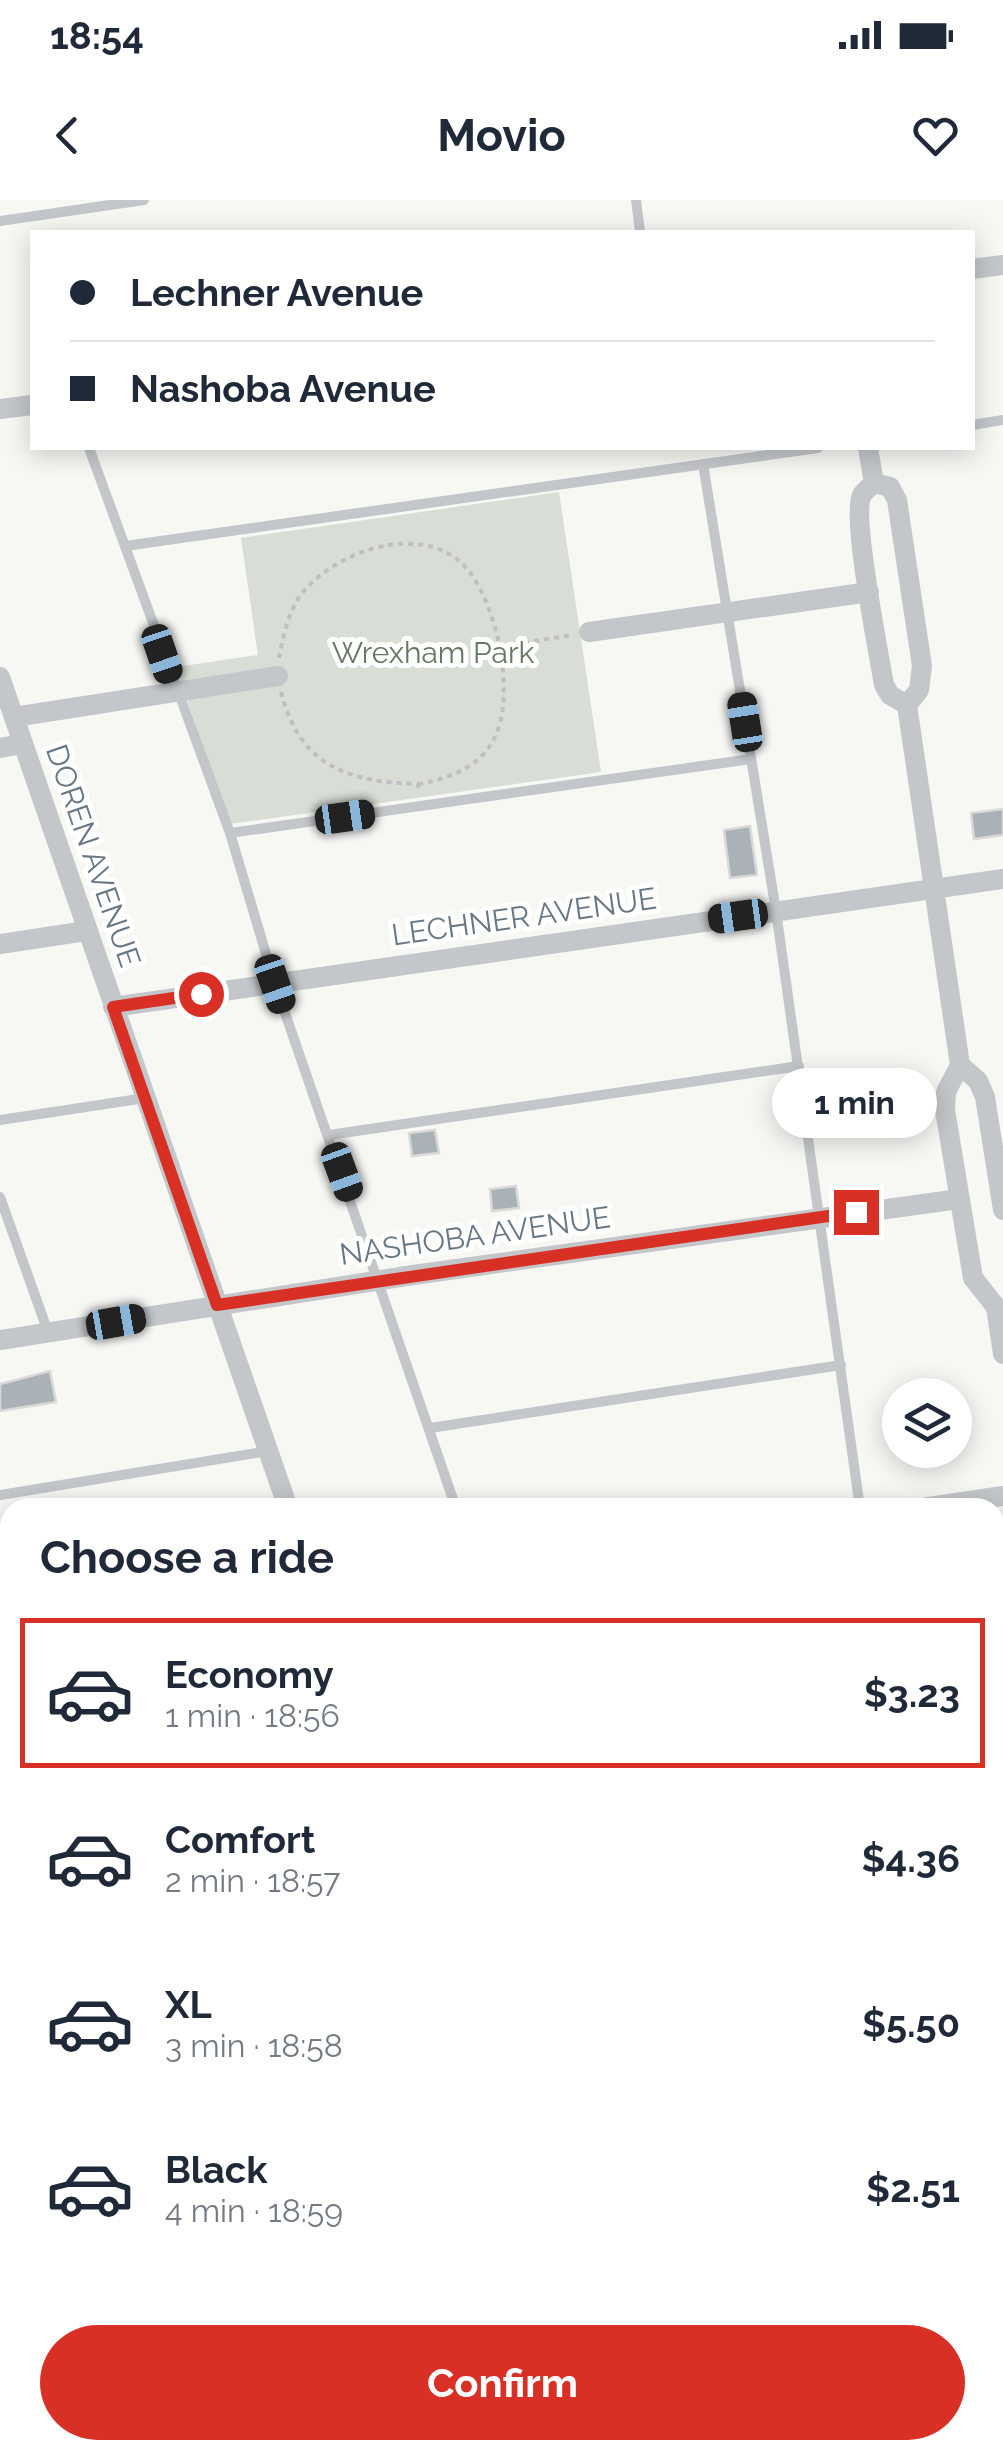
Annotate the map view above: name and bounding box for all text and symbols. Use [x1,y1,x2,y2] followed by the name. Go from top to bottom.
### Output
[50,13,144,58] text: 18:54
[40,108,95,163] icon: back
[908,108,963,163] icon: heart
[437,109,566,162] text: Movio
[130,270,423,315] text: Lechner Avenue
[130,366,436,411] text: Nashoba Avenue
[138,621,186,687] car
[332,635,534,670] park label: Wrexham Park
[725,690,765,754] car
[39,740,148,972] street label: DOREN AVENUE
[313,798,377,836] car
[389,881,659,952] street label: LECHNER AVENUE
[706,897,770,935] car
[251,951,299,1017] car
[179,972,224,1017] route start
[774,1067,938,1137] callout: 1 min
[814,1084,895,1121] text: 1 min
[318,1139,366,1205] car
[834,1190,879,1235] route end
[337,1199,612,1272] street label: NASHOBA AVENUE
[84,1302,148,1342] car
[882,1378,972,1468] map controls
[882,1378,972,1468] button: layers
[40,1531,334,1584] text: Choose a ride
[45,1648,135,1738] icon: car
[165,1652,334,1697] text: Economy
[864,1671,960,1716] text: $3.23
[165,1697,340,1734] text: 1 min · 18:56
[45,1813,135,1903] icon: car
[165,1817,315,1862] text: Comfort
[861,1836,960,1881] text: $4.36
[165,1862,340,1899] text: 2 min · 18:57
[45,1978,135,2068] icon: car
[165,1982,212,2027] text: XL
[862,2001,960,2046] text: $5.50
[165,2027,343,2064] text: 3 min · 18:58
[45,2143,135,2233] icon: car
[165,2147,267,2192] text: Black
[866,2166,960,2211] text: $2.51
[165,2192,343,2229] text: 4 min · 18:59
[40,2325,965,2440] button: Confirm

